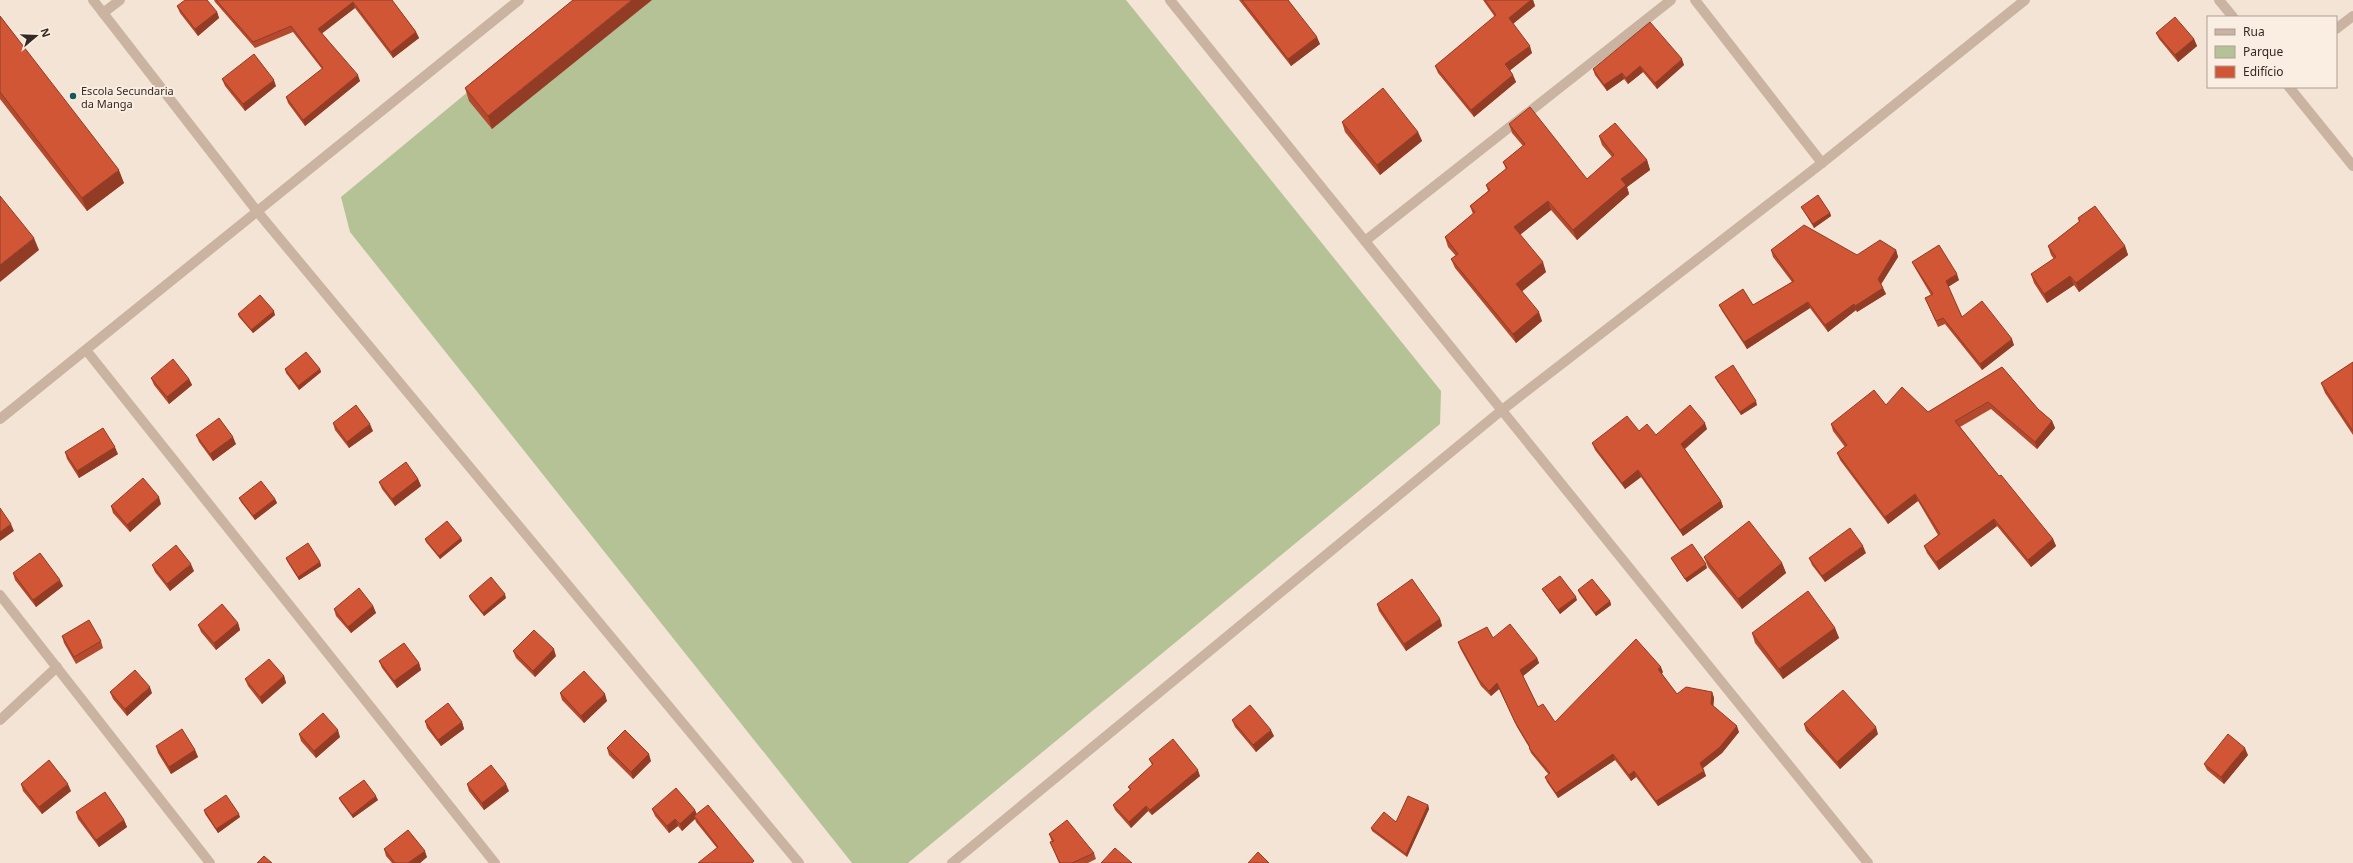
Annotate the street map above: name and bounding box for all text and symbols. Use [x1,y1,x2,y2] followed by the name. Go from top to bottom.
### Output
[16,16,56,56] north arrow
[2207,16,2337,88] legend
[2243,23,2265,40] text: Rua
[37,26,54,39] text: N
[2243,43,2284,60] text: Parque
[2243,63,2284,80] text: Edifício
[81,83,174,111] place label: Escola Secundaria da Manga
[68,91,78,101] marker: Escola Secundaria da Manga

